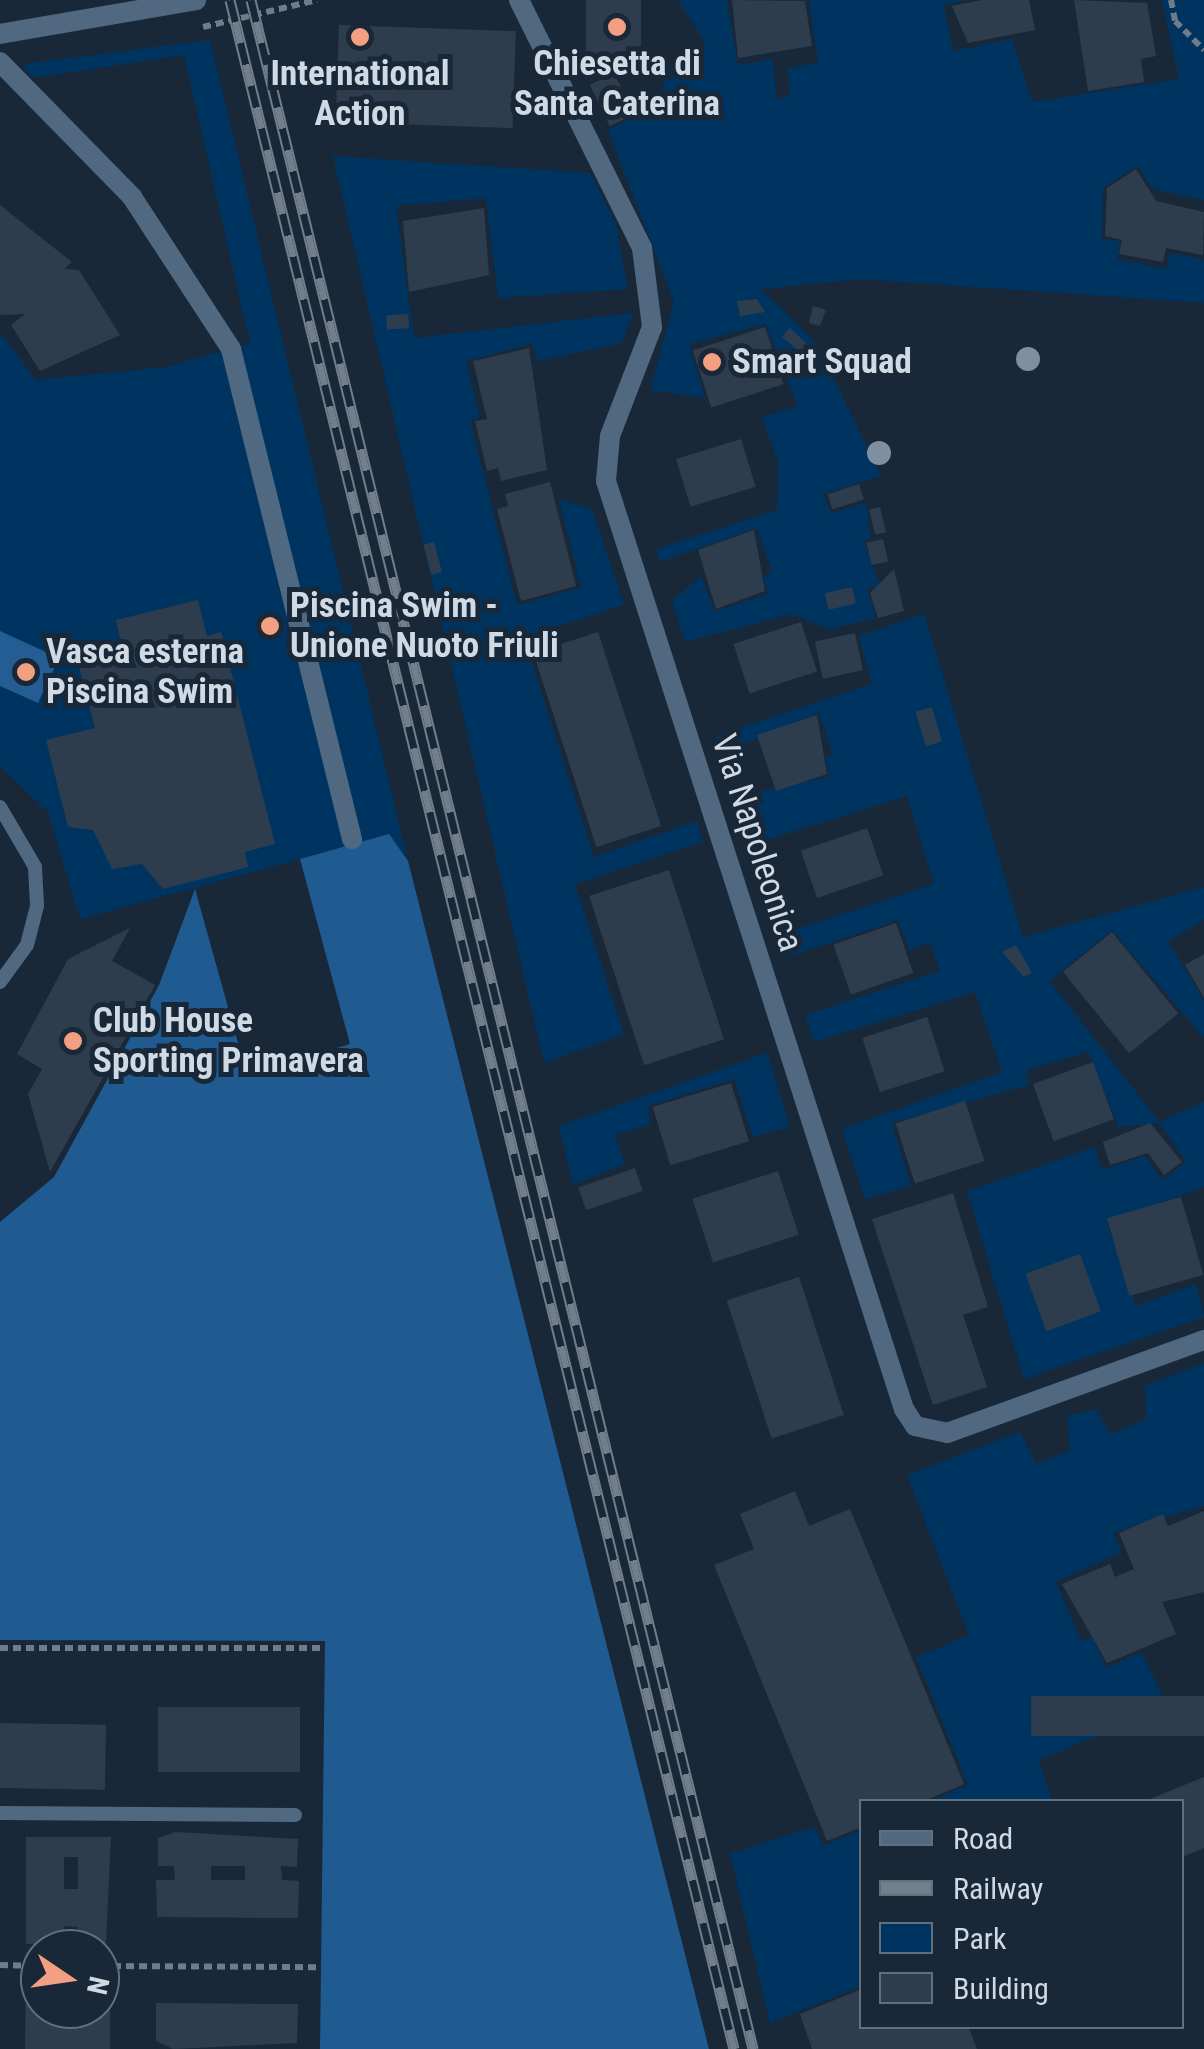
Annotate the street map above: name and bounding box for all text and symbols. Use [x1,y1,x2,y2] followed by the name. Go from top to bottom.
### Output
[606,16,628,38] marker: Chiesetta di Santa Caterina
[349,26,371,48] marker: International Action
[514,43,720,125] place label: Chiesetta di Santa Caterina
[271,53,449,135] place label: International Action
[732,341,912,383] place label: Smart Squad
[701,351,723,373] marker: Smart Squad
[290,585,559,667] place label: Piscina Swim - Unione Nuoto Friuli
[259,615,281,637] marker: Piscina Swim - Unione Nuoto Friuli
[46,631,244,713] place label: Vasca esterna Piscina Swim
[15,661,37,683] marker: Vasca esterna Piscina Swim
[702,729,812,957] street label: Via Napoleonica
[93,1000,364,1082] place label: Club House Sporting Primavera
[62,1030,84,1052] marker: Club House Sporting Primavera
[859,1799,1184,2029] legend
[953,1821,1013,1856] text: Road
[953,1871,1043,1906] text: Railway
[953,1921,1007,1956] text: Park
[20,1929,120,2029] north arrow
[953,1971,1049,2006] text: Building
[80,1973,116,1997] text: N

